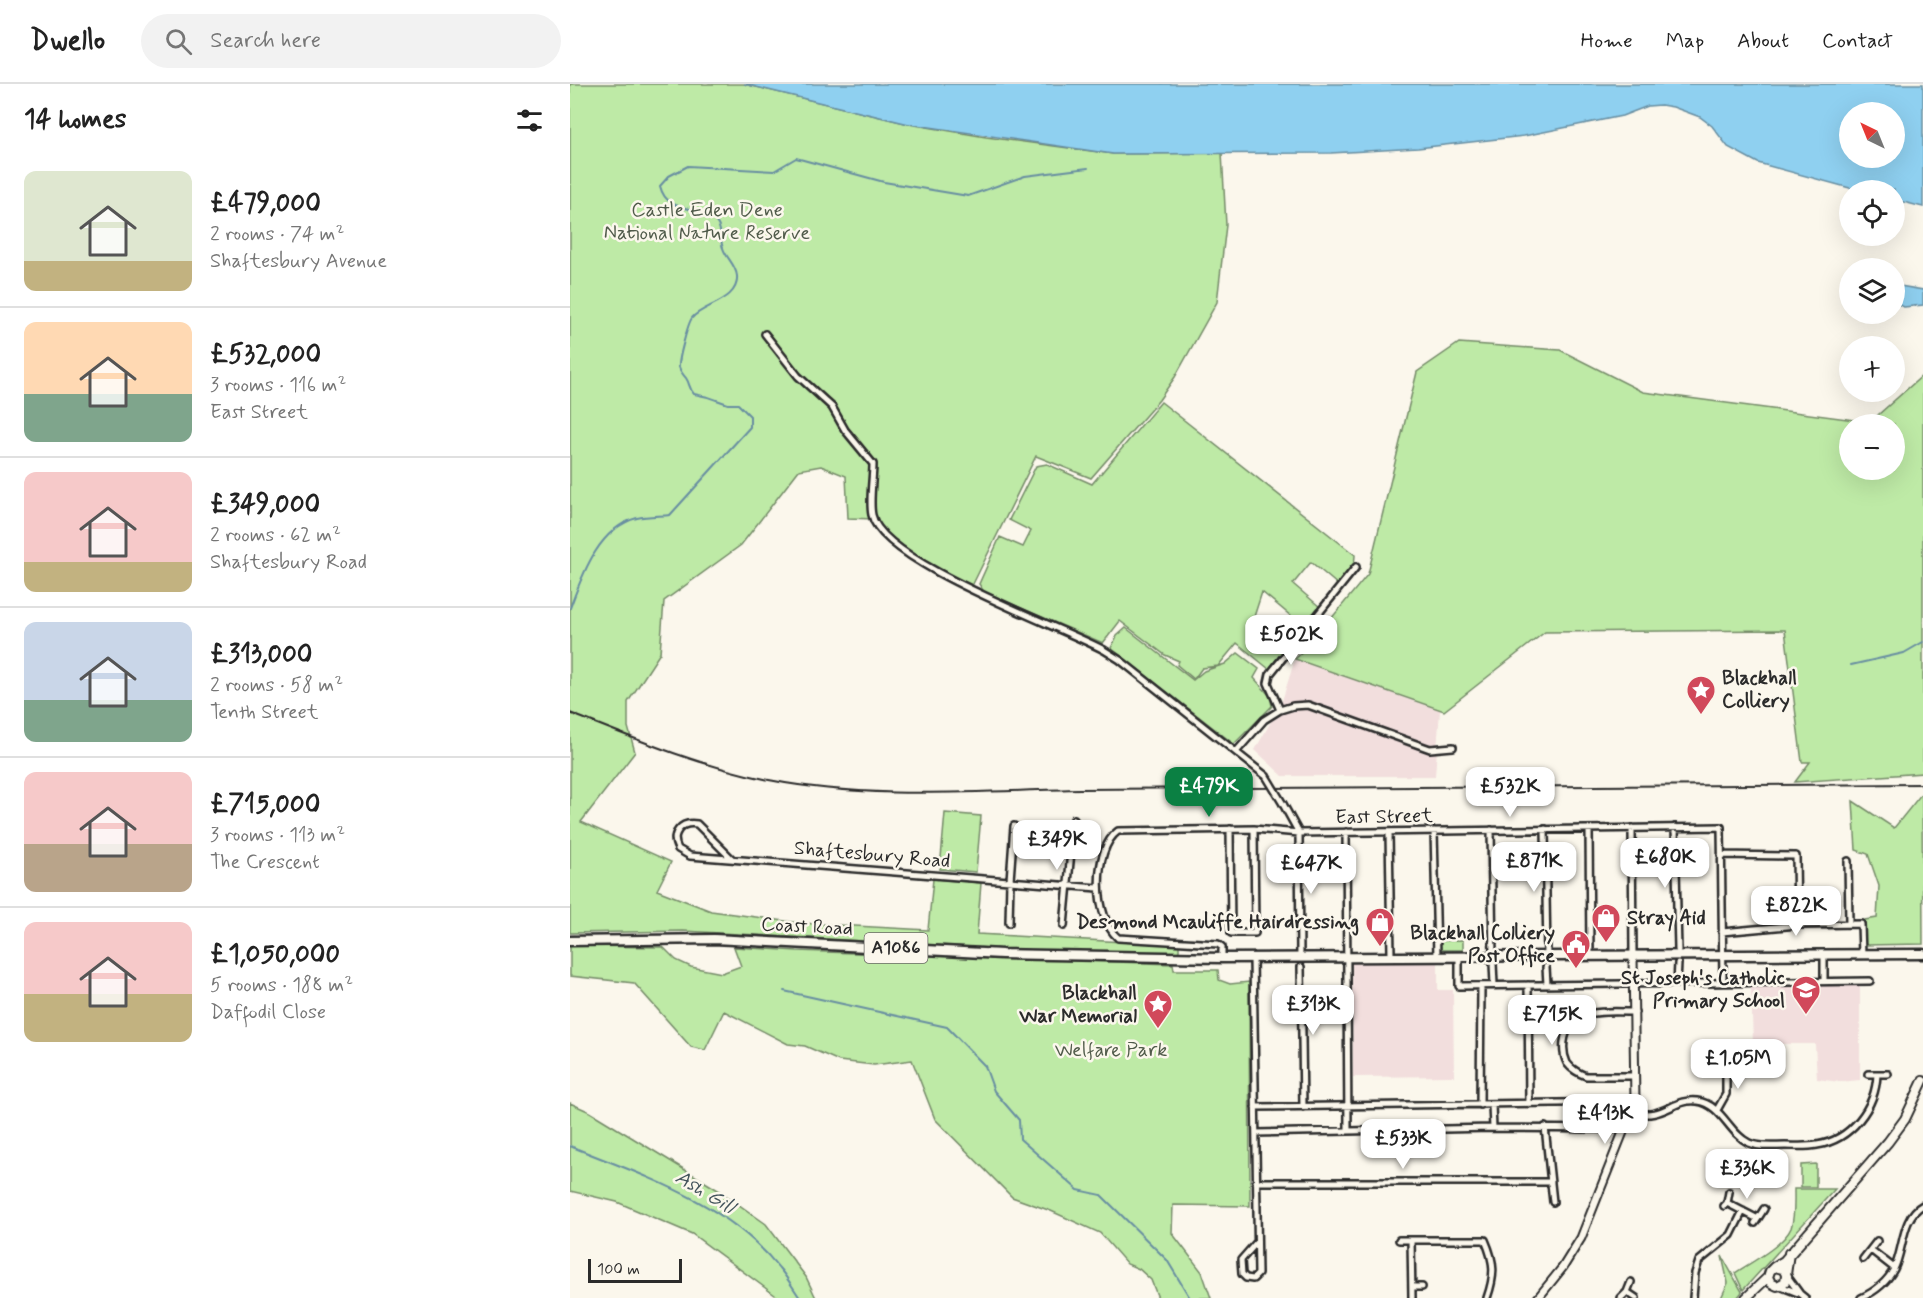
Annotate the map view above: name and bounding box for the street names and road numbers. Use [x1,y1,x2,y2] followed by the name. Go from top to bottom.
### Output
[1335,803,1433,831] street label: East Street
[793,835,951,875] street label: Shaftesbury Road
[760,911,854,943] street label: Coast Road
[864,933,928,963] road number: A1086

